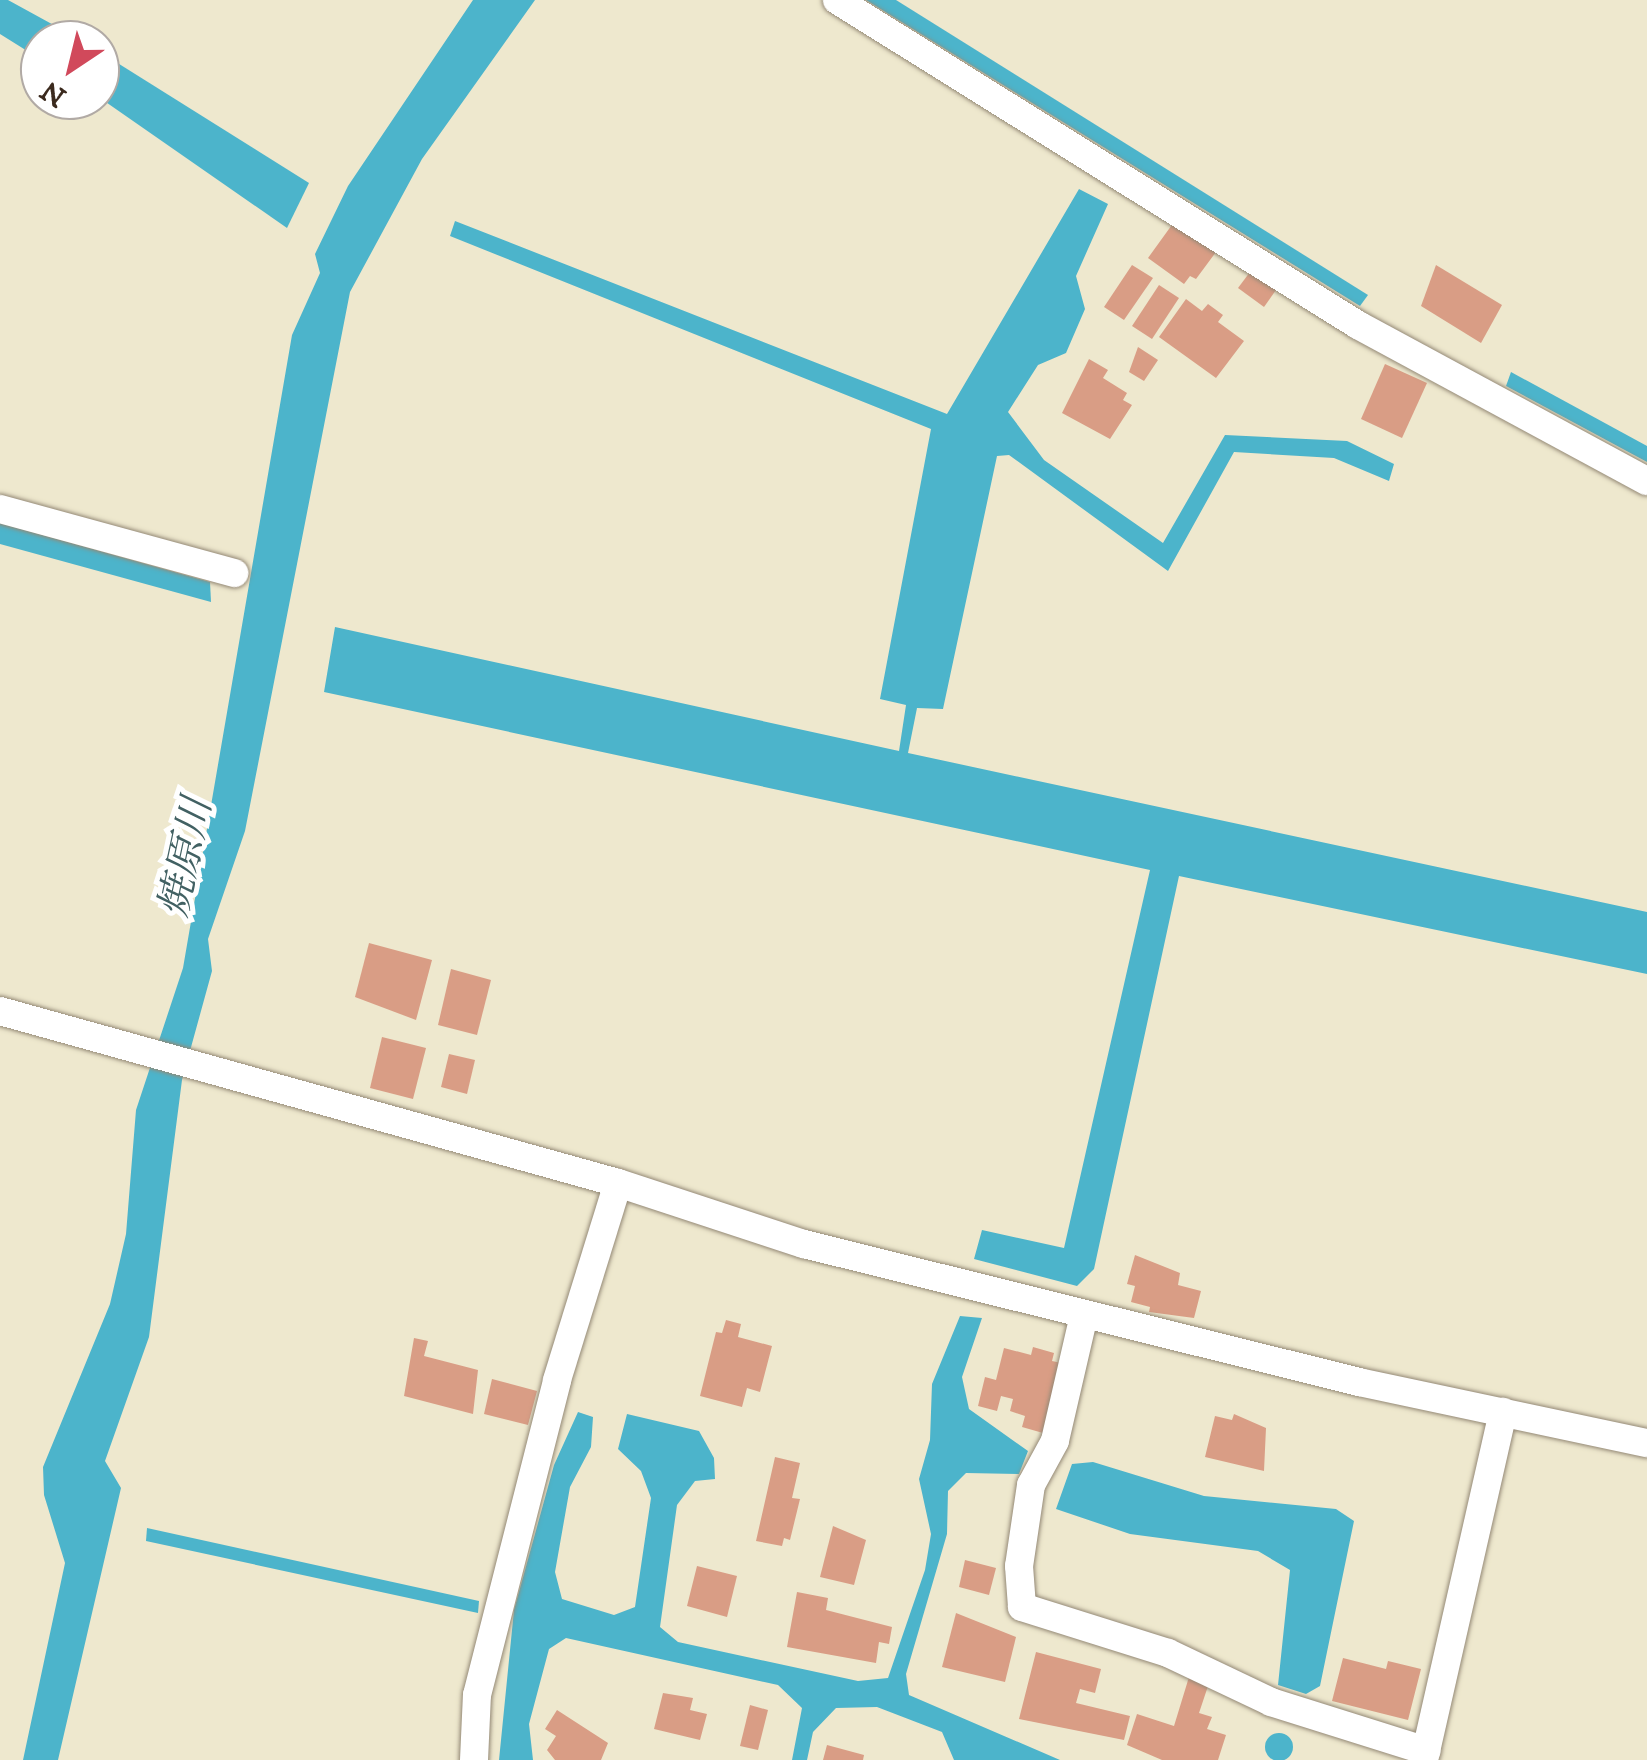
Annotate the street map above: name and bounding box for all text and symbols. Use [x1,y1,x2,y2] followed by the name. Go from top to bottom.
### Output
[20,20,120,120] north arrow
[34,72,73,114] text: N
[151,794,223,922] water label: 焼原川

